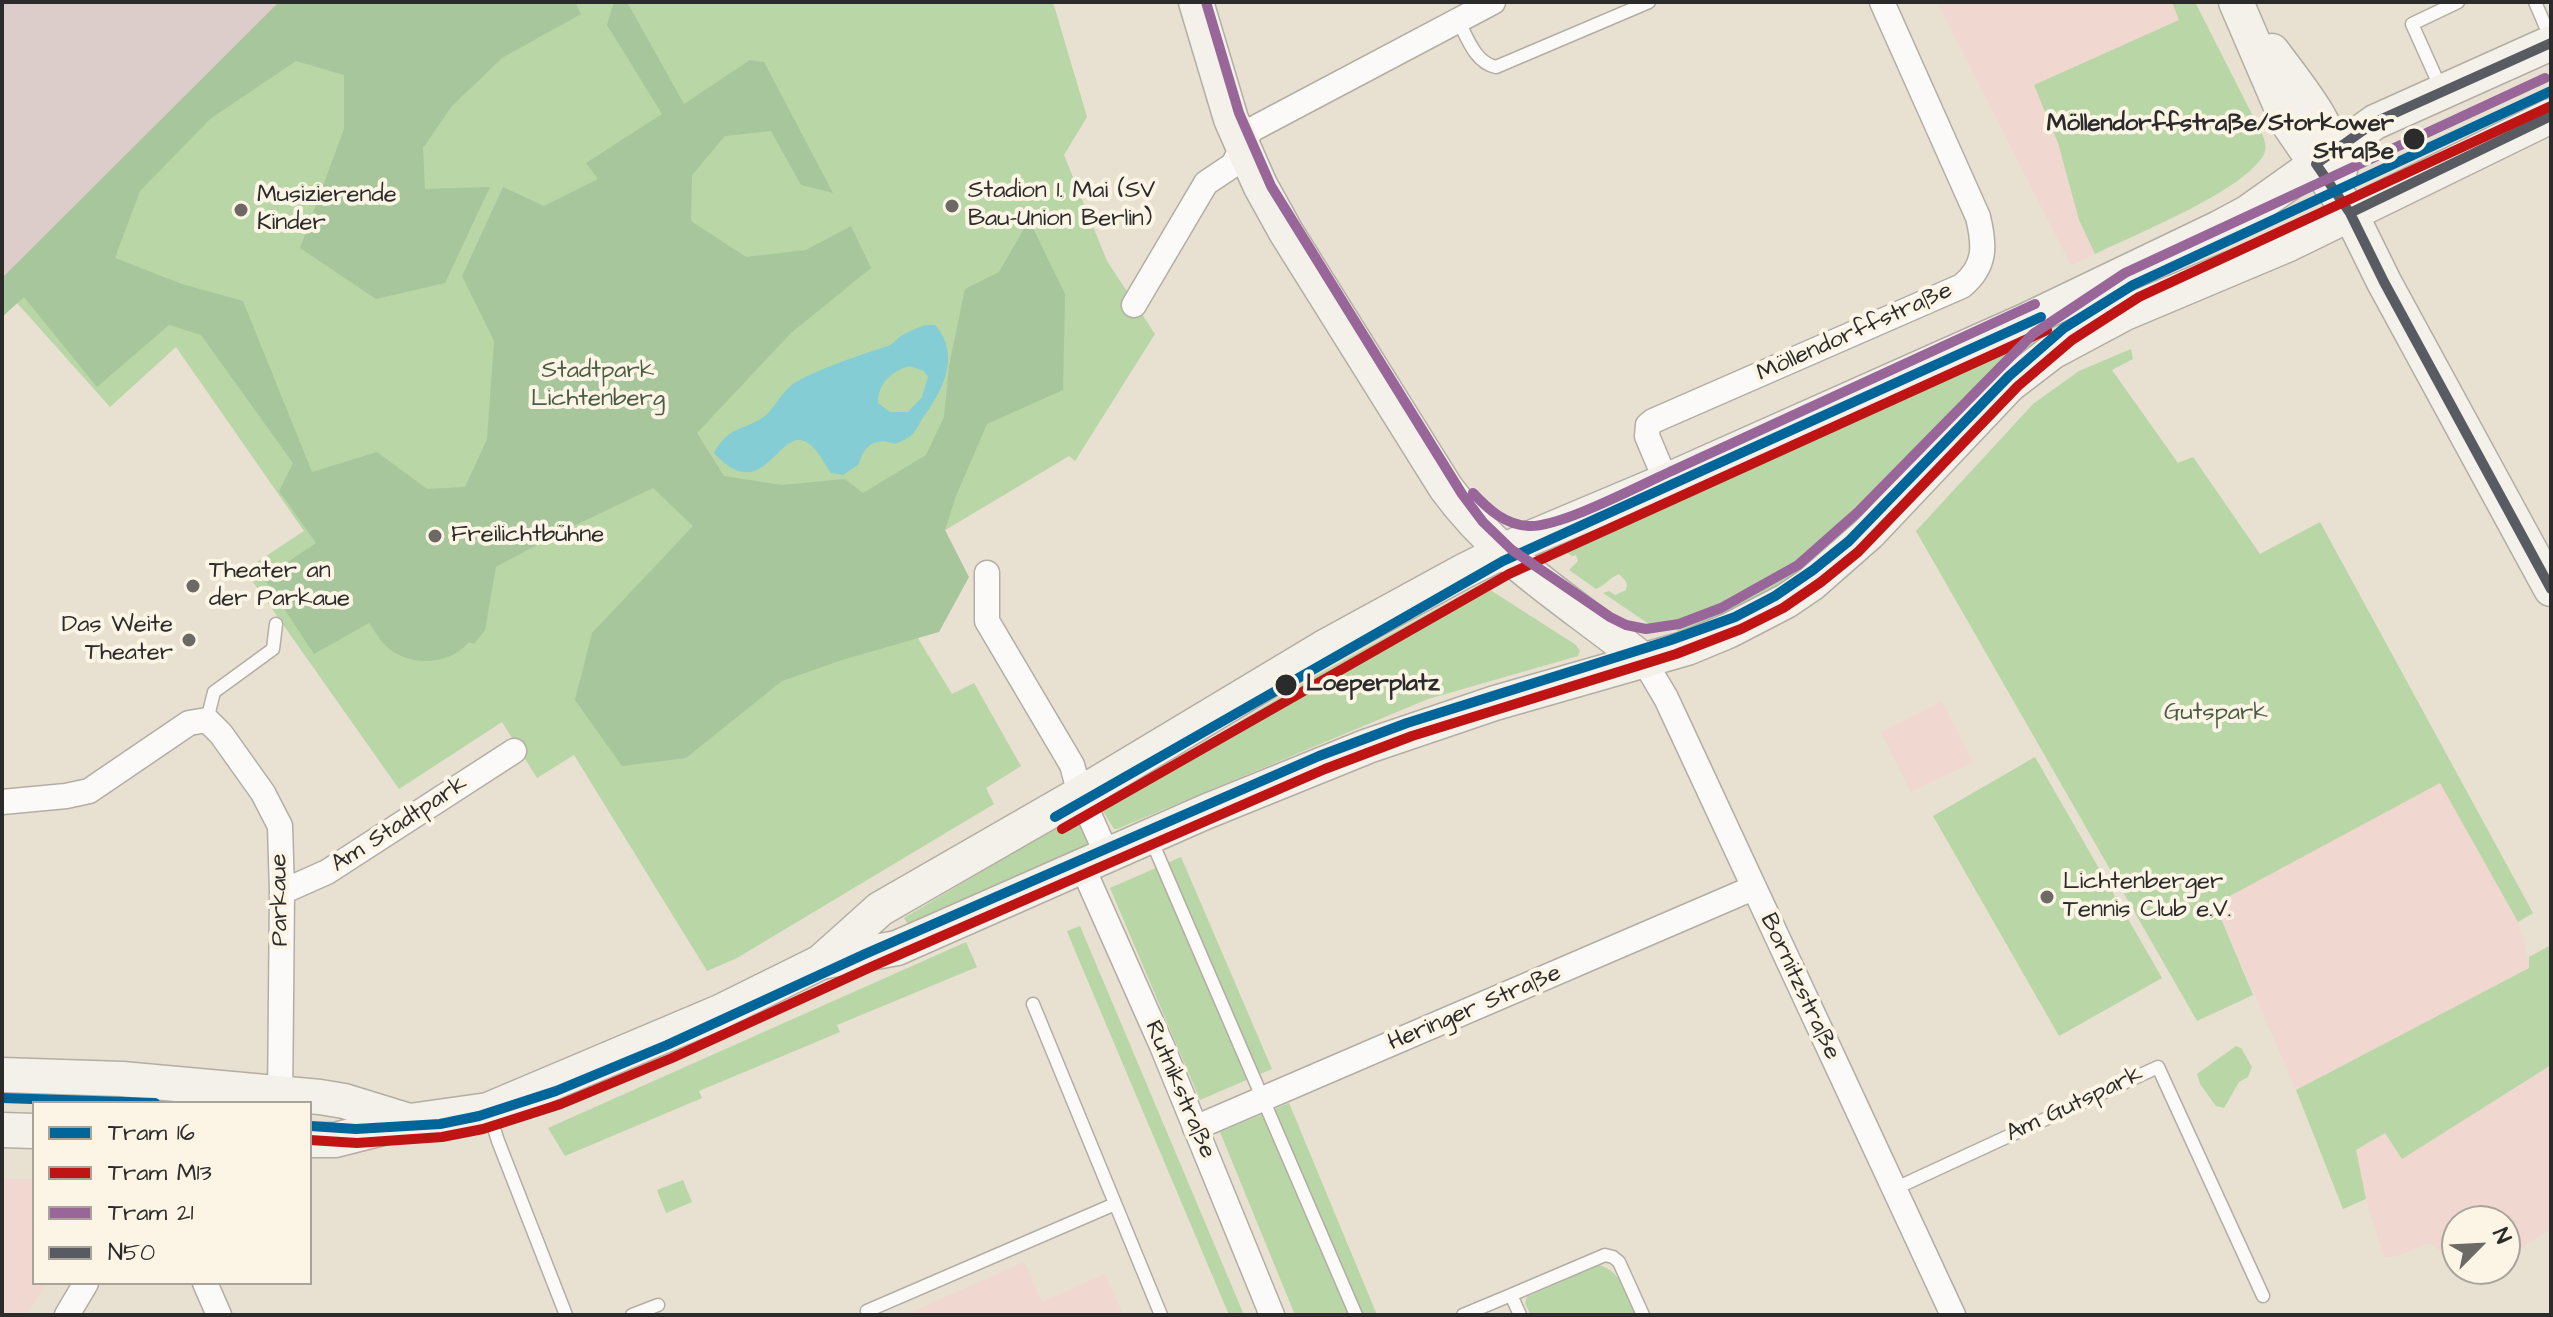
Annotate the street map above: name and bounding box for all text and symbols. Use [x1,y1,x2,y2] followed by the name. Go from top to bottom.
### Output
[2047,111,2394,167] place label: Möllendorffstraße/Storkower Straße
[2401,126,2427,152] marker: Möllendorffstraße/Storkower Straße
[968,178,1155,234] place label: Stadion 1. Mai (SV Bau-Union Berlin)
[257,182,397,238] place label: Musizierende Kinder
[943,197,961,215] marker: Stadion 1. Mai (SV Bau-Union Berlin)
[232,201,250,219] marker: Musizierende Kinder
[1753,277,1957,389] street label: Möllendorffstraße
[531,358,665,414] park label: Stadtpark Lichtenberg
[451,522,604,550] place label: Freilichtbühne
[426,527,444,545] marker: Freilichtbühne
[209,558,350,614] place label: Theater an der Parkaue
[184,577,202,595] marker: Theater an der Parkaue
[62,612,173,668] place label: Das Weite Theater
[180,631,198,649] marker: Das Weite Theater
[1306,671,1440,699] place label: Loeperplatz
[1273,672,1299,698] marker: Loeperplatz
[2164,700,2268,728] park label: Gutspark
[327,770,473,880] street label: Am Stadtpark
[266,853,296,947] street label: Parkaue
[2063,869,2231,925] place label: Lichtenberger Tennis Club e.V.
[2038,888,2056,906] marker: Lichtenberger Tennis Club e.V.
[1753,909,1845,1065] street label: Bornitzstraße
[1384,960,1566,1058] street label: Heringer Straße
[1137,1017,1221,1163] street label: Rutnikstraße
[2002,1061,2148,1149] street label: Am Gutspark
[32,1101,312,1285] legend
[108,1116,195,1150] text: Tram 16
[108,1156,212,1190] text: Tram M13
[108,1196,194,1230] text: Tram 21
[2441,1205,2521,1285] north arrow
[2485,1223,2519,1248] text: N
[108,1236,155,1270] text: N50

